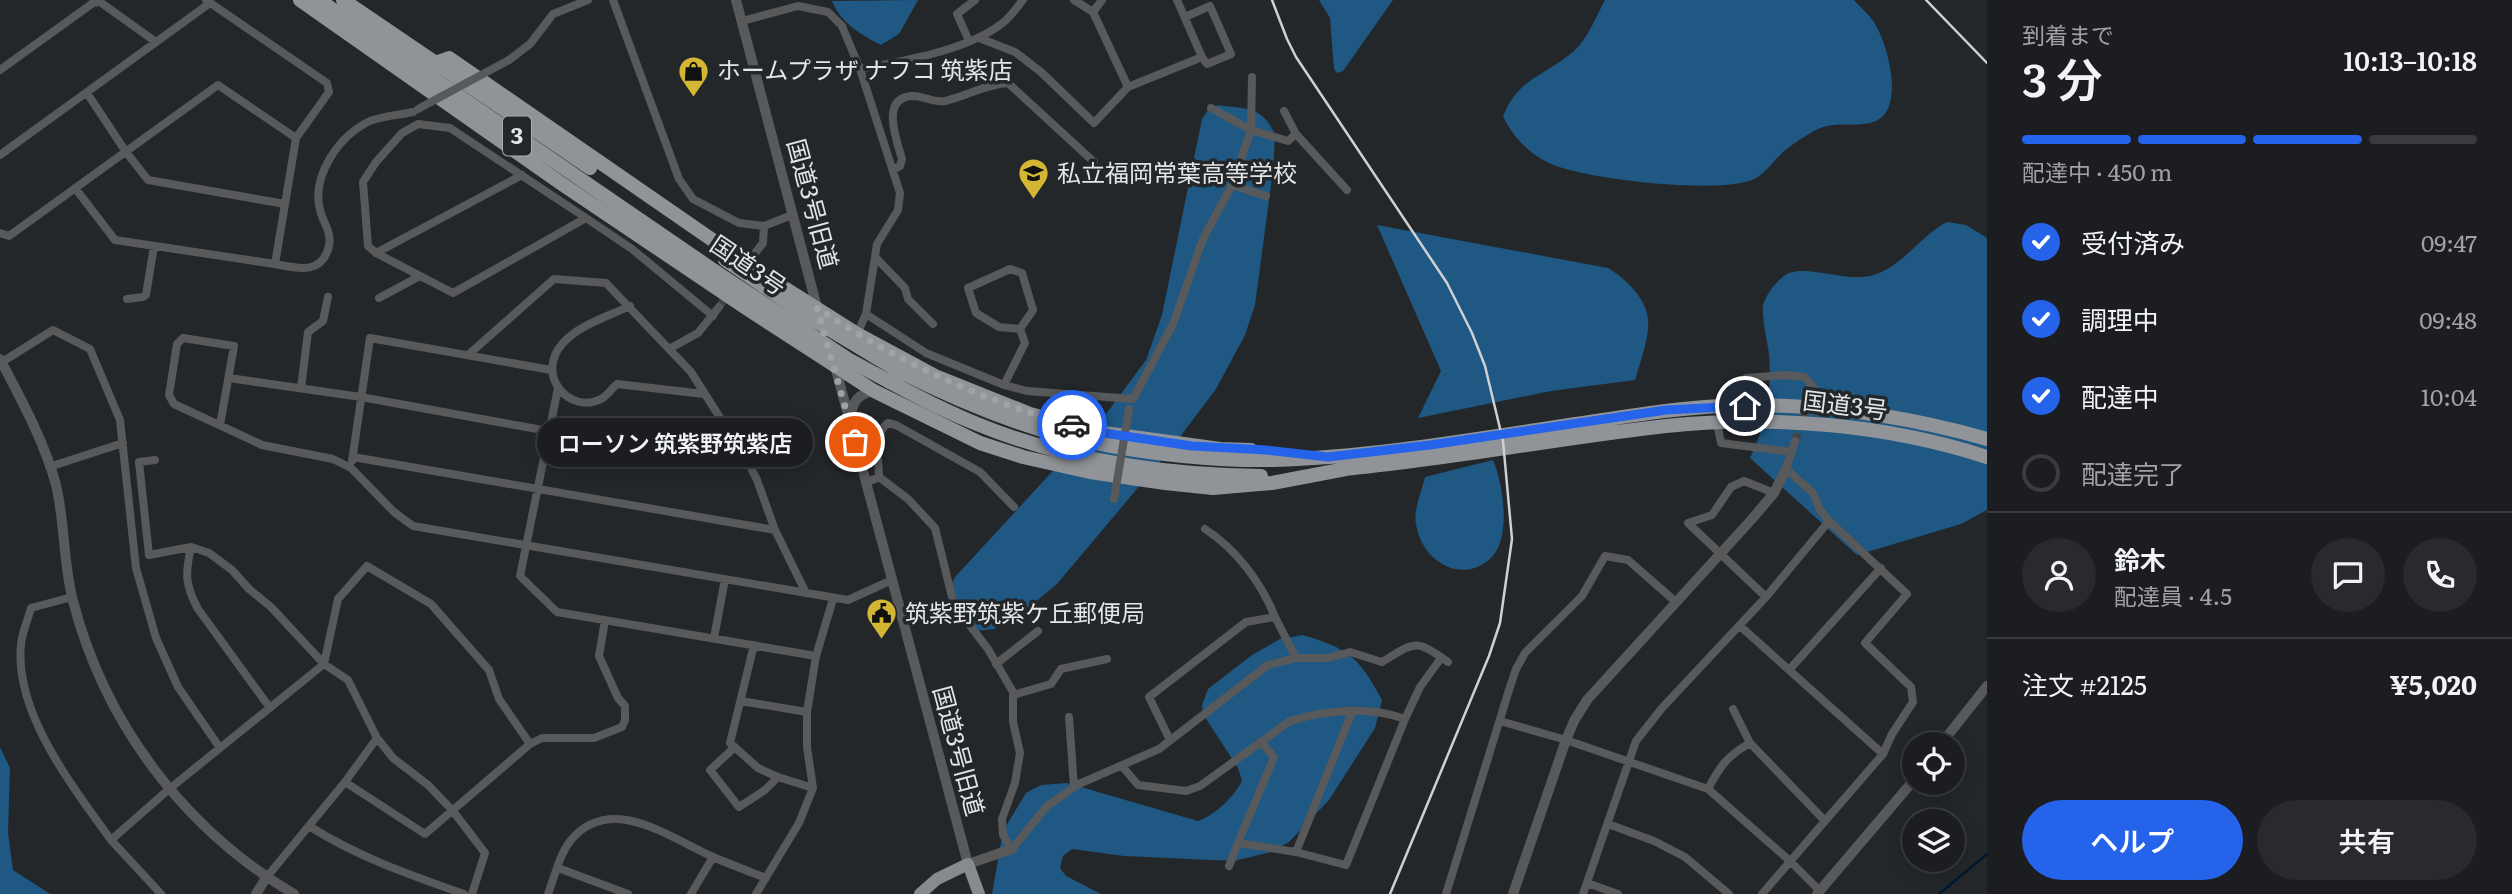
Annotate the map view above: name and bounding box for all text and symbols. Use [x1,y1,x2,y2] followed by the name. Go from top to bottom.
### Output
[2022,17,2114,51] text: 到着まで
[2344,40,2477,79] text: 10:13–10:18
[2022,43,2103,111] text: 3 分
[717,51,1012,86] place label: ホームプラザ ナフコ 筑紫店
[677,54,711,98] shop icon: ホームプラザ ナフコ 筑紫店
[503,116,531,155] road number: 3
[780,135,849,272] street label: 国道3号旧道
[1057,154,1297,189] place label: 私立福岡常葉高等学校
[2022,154,2172,188] text: 配達中 · 450 m
[1017,157,1051,201] school or university icon: 私立福岡常葉高等学校
[2081,222,2185,261] text: 受付済み
[2022,223,2060,261] icon: check
[2421,225,2477,259] text: 09:47
[704,226,794,302] street label: 国道3号
[2081,299,2159,338] text: 調理中
[2022,300,2060,338] icon: check
[2419,302,2477,336] text: 09:48
[1715,376,1775,436] pin
[2081,376,2159,415] text: 配達中
[2022,377,2060,415] icon: check
[2421,379,2477,413] text: 10:04
[1801,381,1890,426] street label: 国道3号
[1726,387,1764,425] icon: home
[1037,390,1107,460] courier
[1053,406,1091,444] icon: car
[825,412,885,472] pin
[536,418,813,466] callout: ローソン 筑紫野筑紫店
[836,423,874,461] icon: bag
[558,425,792,459] text: ローソン 筑紫野筑紫店
[2081,453,2185,492] text: 配達完了
[2022,538,2096,612] button: person
[2311,538,2385,612] button: chat
[2403,538,2477,612] button: phone
[2114,539,2166,578] text: 鈴木
[2114,578,2232,612] text: 配達員 · 4.5
[905,594,1145,629] place label: 筑紫野筑紫ケ丘郵便局
[865,597,899,641] public building icon: 筑紫野筑紫ケ丘郵便局
[2022,664,2147,703] text: 注文 #2125
[2389,664,2477,703] text: ¥5,020
[926,682,995,819] street label: 国道3号旧道
[1902,732,1965,872] map controls
[1902,732,1965,795] button: locate
[2022,800,2243,880] button: ヘルプ
[2257,800,2477,880] button: 共有
[1902,809,1965,872] button: layers

